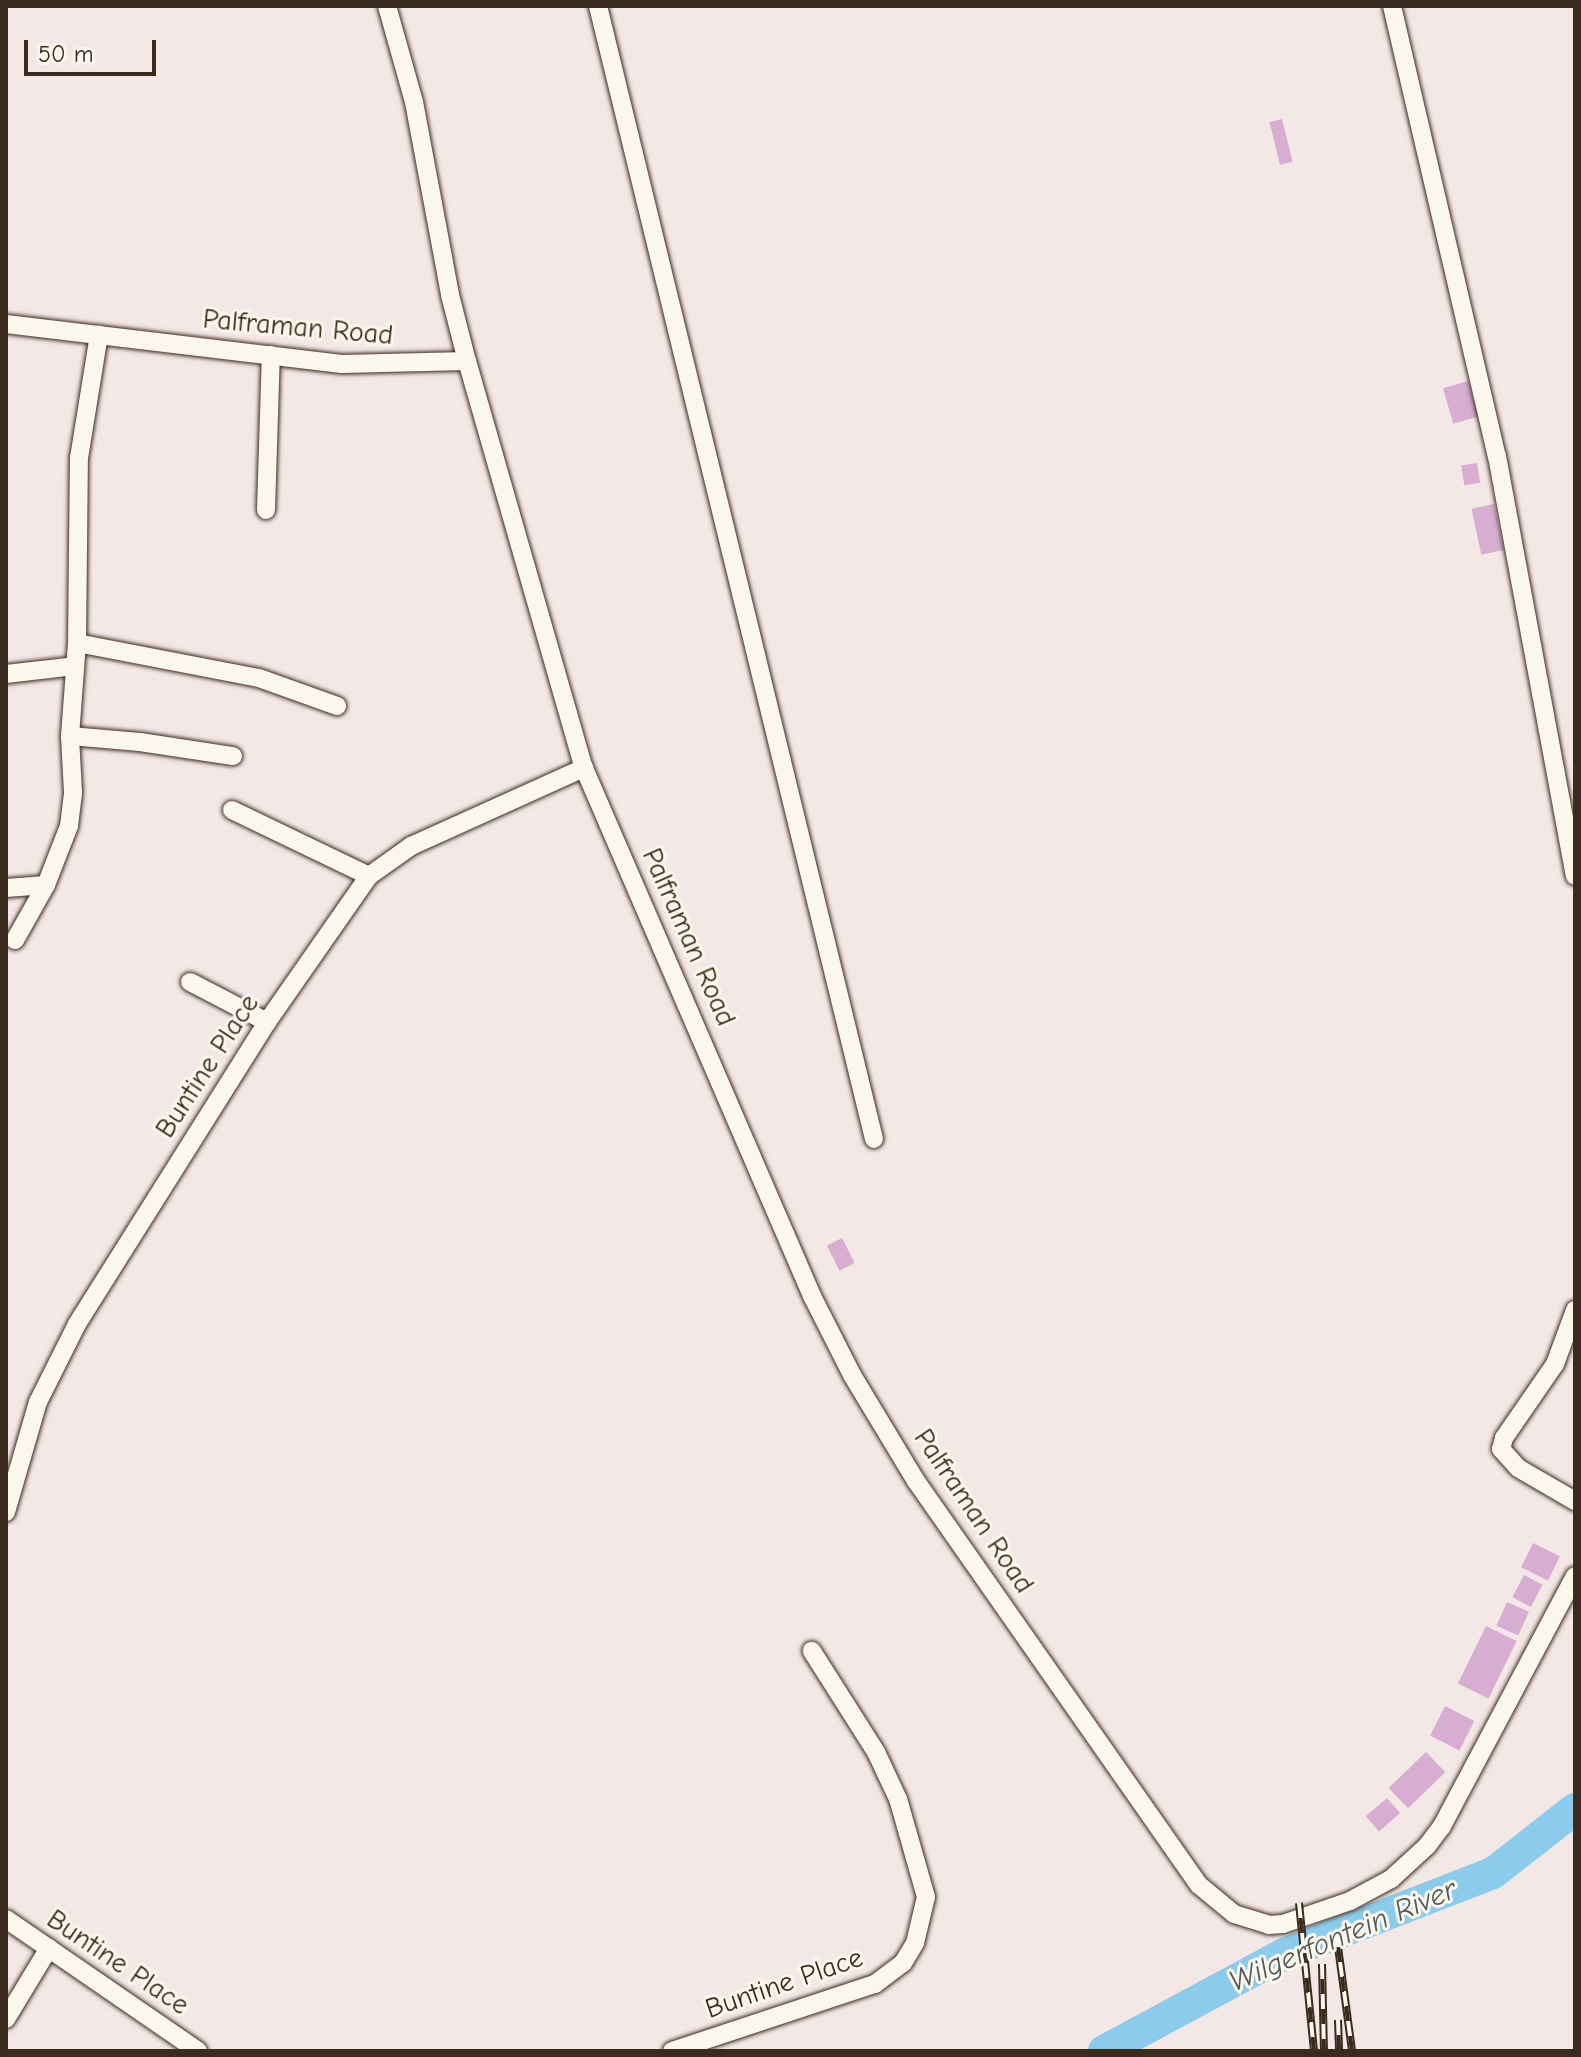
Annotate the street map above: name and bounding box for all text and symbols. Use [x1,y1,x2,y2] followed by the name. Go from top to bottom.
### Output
[28,24,160,74] scale bar
[38,40,94,68] text: 50 m
[201,302,395,352] street label: Palframan Road
[635,843,743,1031] street label: Palframan Road
[148,988,266,1144] street label: Buntine Place
[907,1423,1041,1599] street label: Palframan Road
[1224,1872,1462,2000] water label: Wilgerfontein River
[41,1902,195,2022] street label: Buntine Place
[701,1940,867,2026] street label: Buntine Place

